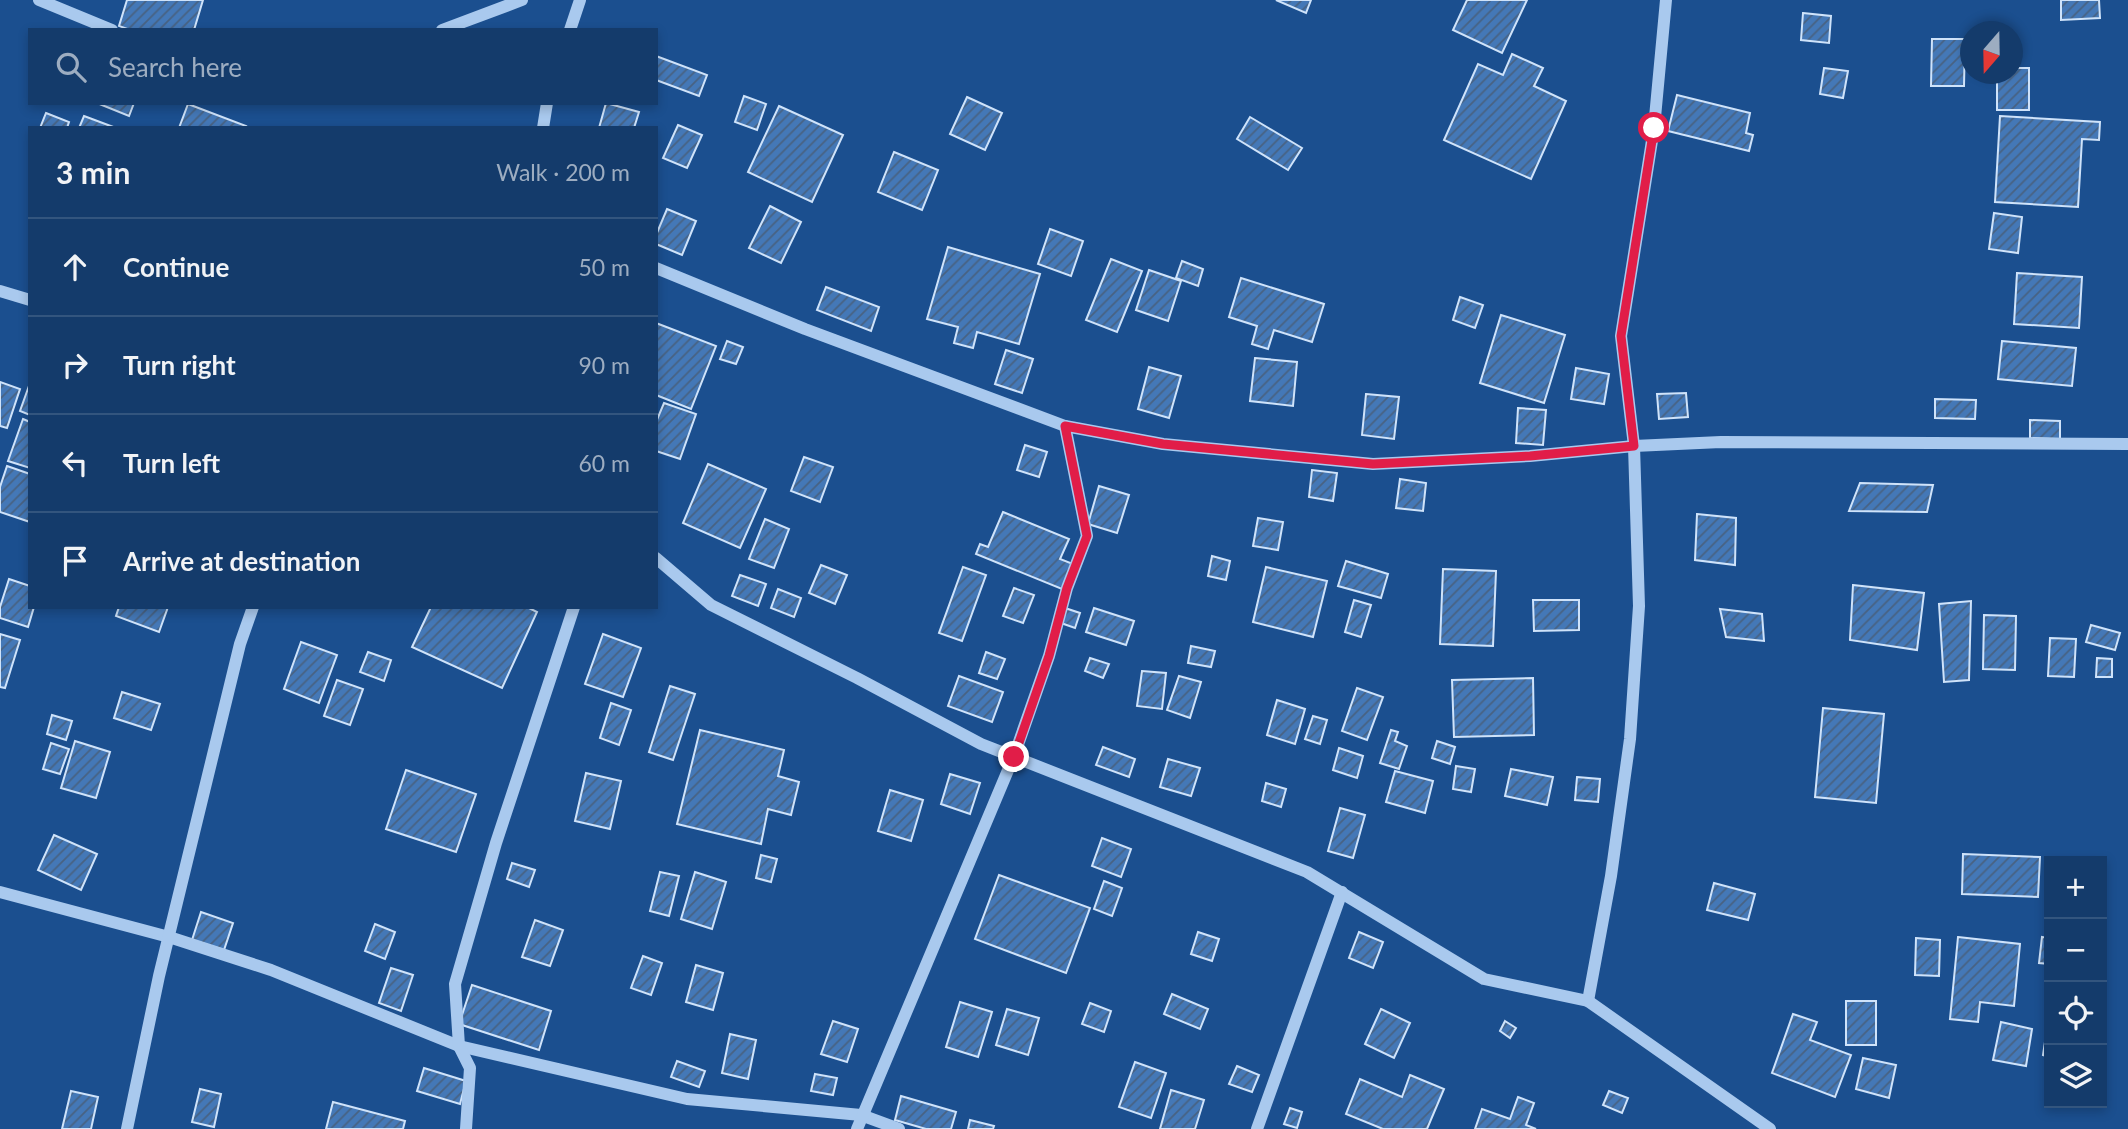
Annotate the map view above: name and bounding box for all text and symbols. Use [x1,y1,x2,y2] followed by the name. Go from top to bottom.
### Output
[1960,21,2023,84] north arrow
[28,28,658,105] search box
[52,48,90,86] icon: search
[108,51,242,83] text: Search here
[1638,112,1669,143] route start
[56,154,130,190] text: 3 min
[496,158,630,186] text: Walk · 200 m
[56,248,94,286] icon: ahead
[123,251,229,283] text: Continue
[579,253,630,281] text: 50 m
[56,346,94,384] icon: right
[123,349,236,381] text: Turn right
[579,351,630,379] text: 90 m
[56,444,94,482] icon: left
[123,447,220,479] text: Turn left
[579,449,630,477] text: 60 m
[56,542,94,580] icon: arrive
[123,545,360,577] text: Arrive at destination
[998,741,1029,772] route end
[2044,856,2107,1108] map controls
[2044,856,2107,919] button: +
[2044,919,2107,982] button: −
[2044,982,2107,1045] button: locate
[2044,1045,2107,1108] button: layers

